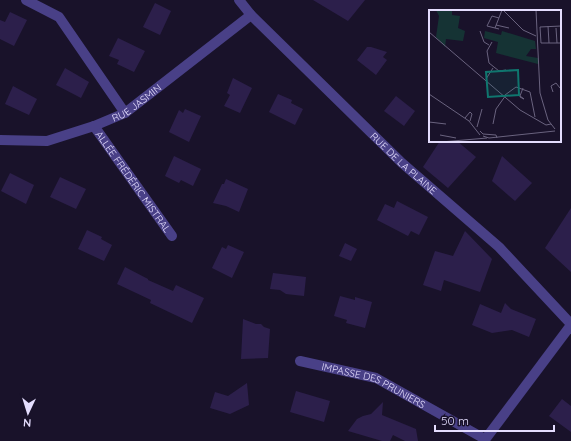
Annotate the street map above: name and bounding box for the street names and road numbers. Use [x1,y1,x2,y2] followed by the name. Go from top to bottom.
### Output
[110,81,164,125] street label: RUE JASMIN
[92,128,174,236] street label: ALLÉE FRÉDÉRIC MISTRAL
[367,130,440,197] street label: RUE DE LA PLAINE
[320,360,428,412] street label: IMPASSE DES PRUNIERS

